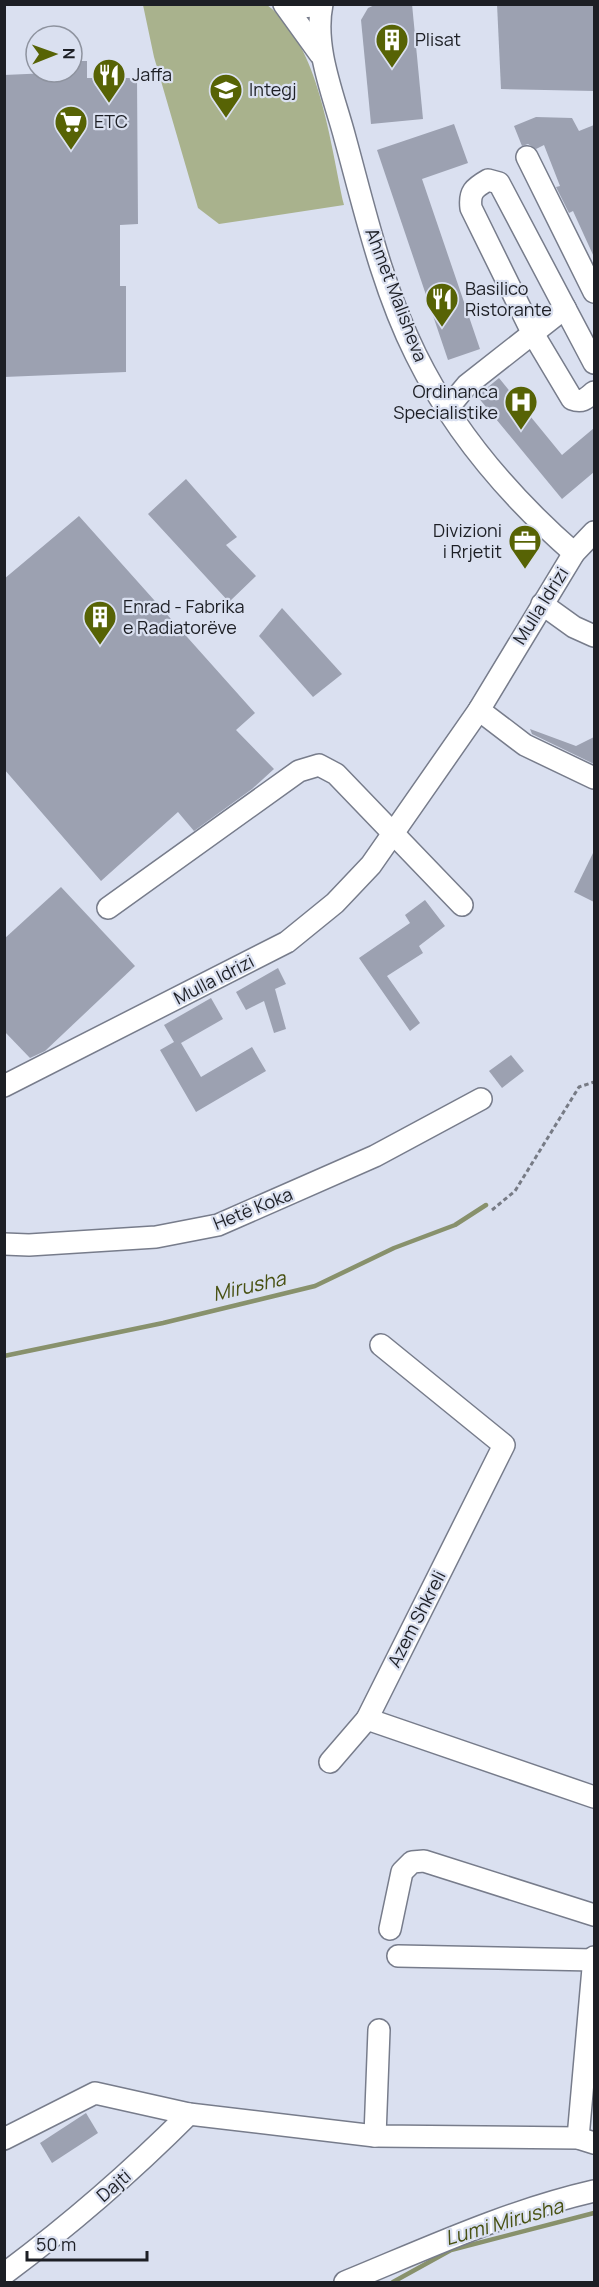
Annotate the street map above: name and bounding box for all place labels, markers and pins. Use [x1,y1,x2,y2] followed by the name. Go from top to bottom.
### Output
[374,22,410,69] building icon: Plisat
[415,27,461,51] place label: Plisat
[91,57,127,104] restaurant icon: Jaffa
[132,62,172,86] place label: Jaffa
[208,72,244,119] school or university icon: Integj
[249,77,296,101] place label: Integj
[53,104,89,151] supermarket icon: ETC
[94,109,128,133] place label: ETC
[465,276,552,321] place label: Basilico Ristorante
[424,281,460,328] restaurant icon: Basilico Ristorante
[393,379,498,424] place label: Ordinanca Specialistike
[503,384,539,431] hospital icon: Ordinanca Specialistike
[433,518,502,563] place label: Divizioni i Rrjetit
[507,523,543,570] office icon: Divizioni i Rrjetit
[123,594,244,639] place label: Enrad - Fabrika e Radiatorëve
[82,599,118,646] building icon: Enrad - Fabrika e Radiatorëve

